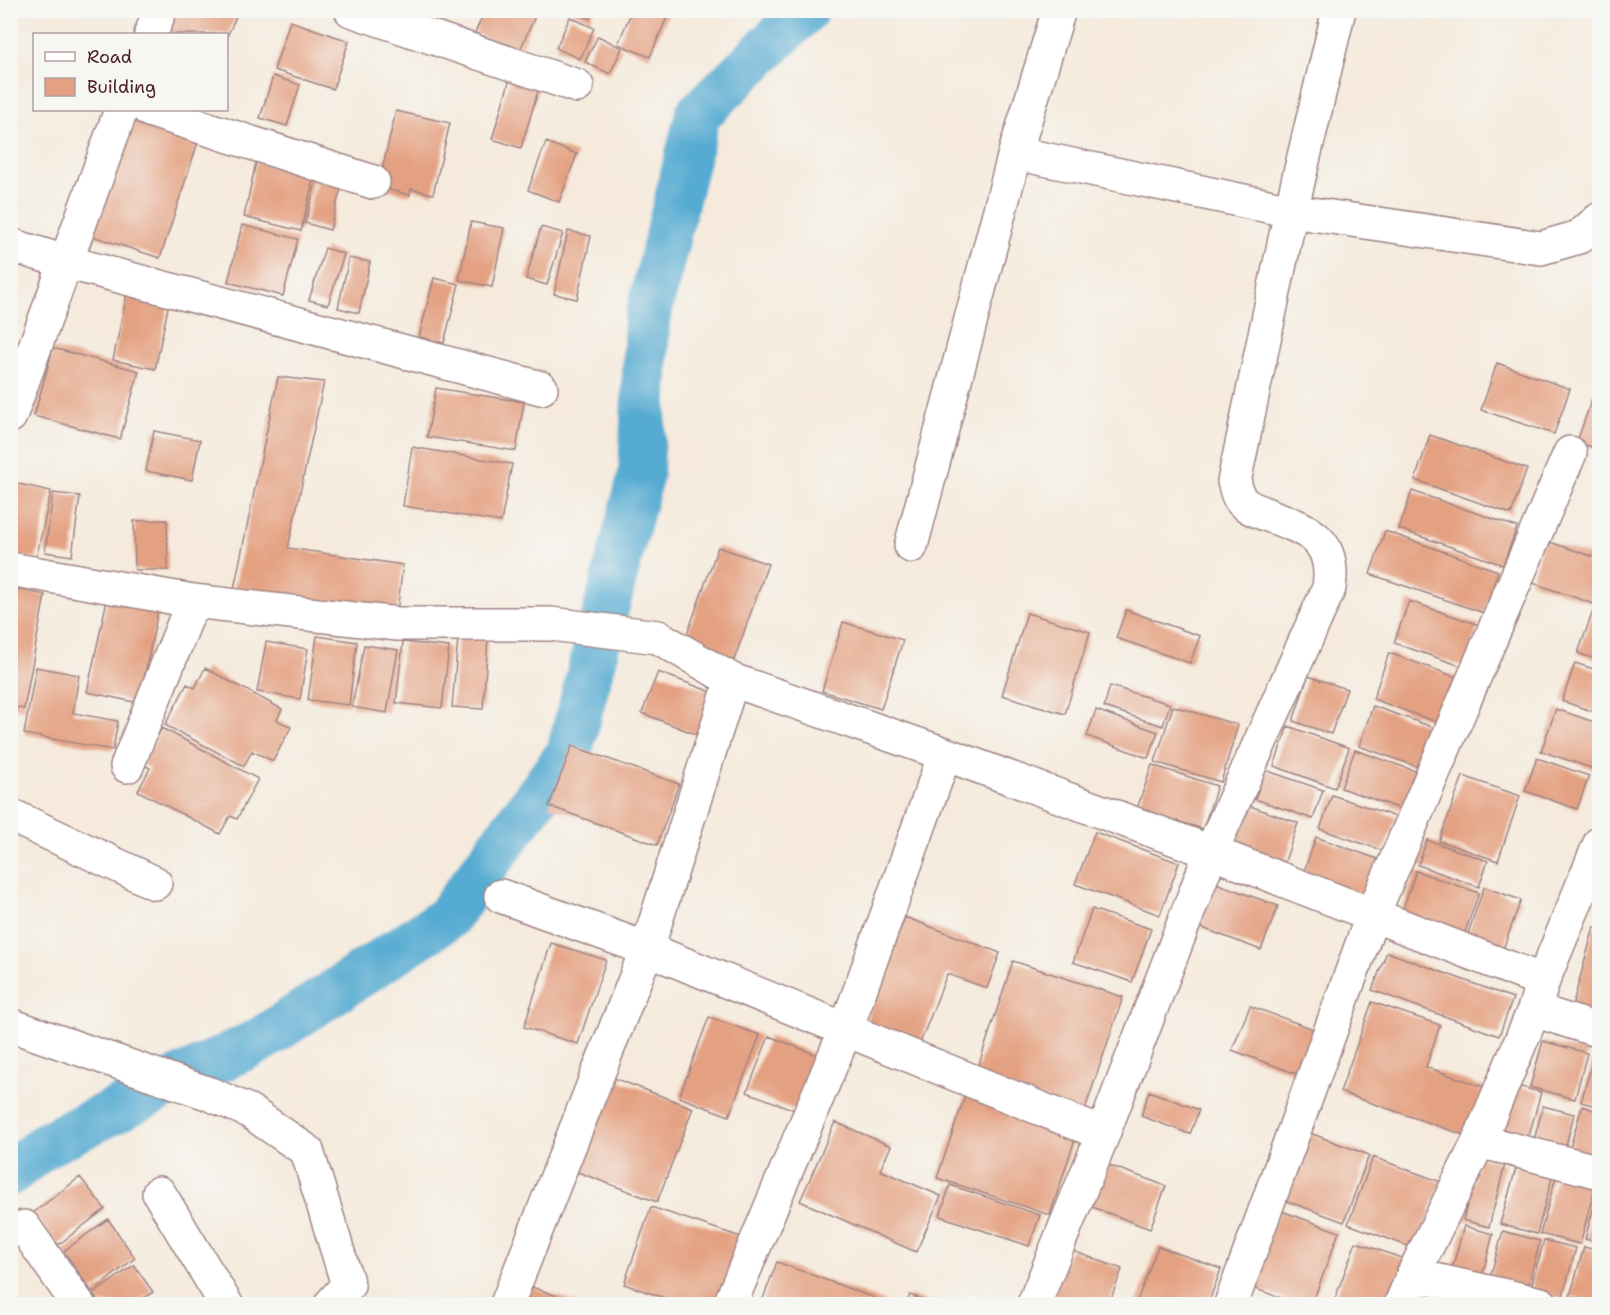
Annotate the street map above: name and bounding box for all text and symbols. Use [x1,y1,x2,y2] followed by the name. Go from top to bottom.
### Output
[33,33,228,111] legend
[87,45,132,69] text: Road
[87,75,156,99] text: Building

